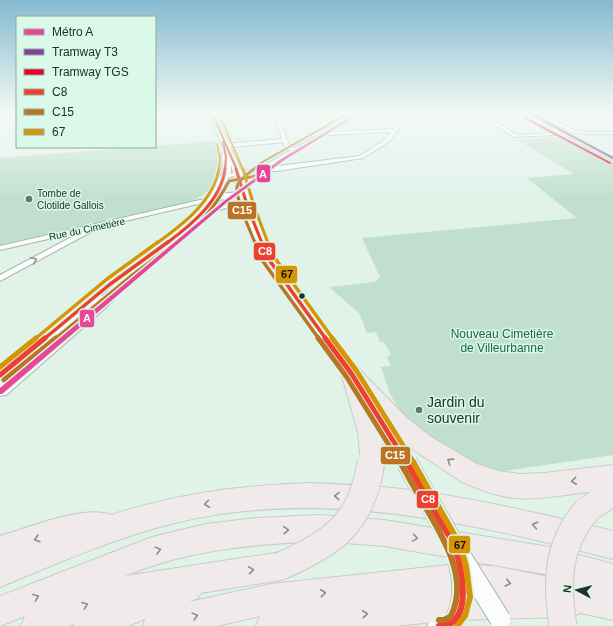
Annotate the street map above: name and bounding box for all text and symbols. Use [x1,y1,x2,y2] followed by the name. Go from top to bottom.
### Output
[16,16,156,148] legend
[52,25,93,39] text: Métro A
[52,45,118,59] text: Tramway T3
[52,65,129,79] text: Tramway TGS
[52,85,68,99] text: C8
[52,105,74,119] text: C15
[52,125,66,139] text: 67
[256,164,271,183] line badge: A
[259,168,267,180] text: A
[37,188,104,211] place label: Tombe de Clotilde Gallois
[24,194,34,204] marker: Tombe de Clotilde Gallois
[227,201,257,220] line badge: C15
[232,204,252,216] text: C15
[48,215,127,242] street label: Rue du Cimetière
[253,242,276,261] line badge: C8
[258,245,272,257] text: C8
[30,257,38,264] one-way arrow
[275,265,298,284] line badge: 67
[281,268,293,280] text: 67
[297,291,307,301] unlabelled marker
[79,309,95,328] line badge: A
[83,312,91,324] text: A
[451,327,554,355] park label: Nouveau Cimetière de Villeurbanne
[427,394,485,426] place label: Jardin du souvenir
[414,405,424,415] marker: Jardin du souvenir
[380,446,411,465] line badge: C15
[385,449,405,461] text: C15
[447,459,454,466] one-way arrow
[571,476,577,485] one-way arrow
[416,490,439,509] line badge: C8
[334,492,340,500] one-way arrow
[421,493,435,505] text: C8
[204,499,210,508] one-way arrow
[531,521,538,529] one-way arrow
[283,525,289,534] one-way arrow
[412,533,418,542] one-way arrow
[34,534,41,543] one-way arrow
[448,535,471,554] line badge: 67
[454,539,466,551] text: 67
[154,546,161,555] one-way arrow
[248,567,254,575] one-way arrow
[557,570,597,610] north arrow
[505,578,511,586] one-way arrow
[561,584,574,593] text: N
[320,589,326,598] one-way arrow
[33,593,40,601] one-way arrow
[82,602,89,610] one-way arrow
[362,610,368,619] one-way arrow
[192,612,199,620] one-way arrow

